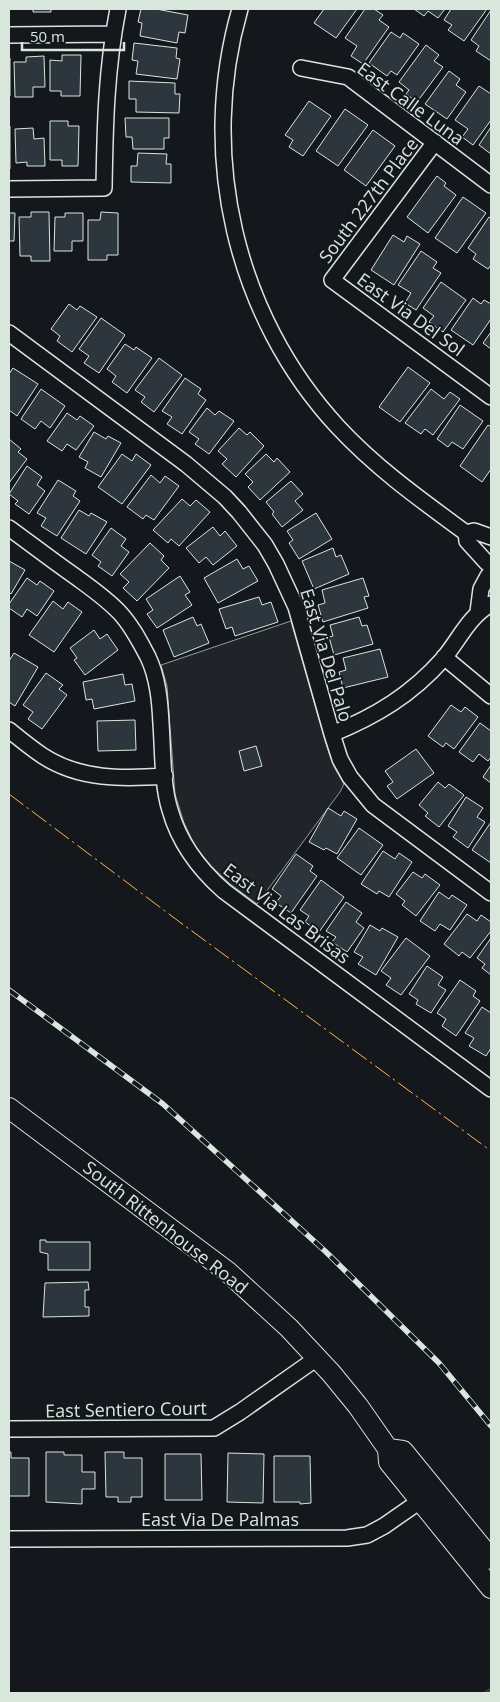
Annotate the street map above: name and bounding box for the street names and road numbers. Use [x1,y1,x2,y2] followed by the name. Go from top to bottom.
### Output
[353,56,469,150] street label: East Calle Luna
[313,132,423,268] street label: South 227th Place
[352,267,470,361] street label: East Via Del Sol
[295,585,359,725] street label: East Via Del Palo
[219,857,355,969] street label: East Via Las Brisas
[79,1155,253,1299] street label: South Rittenhouse Road
[45,1396,207,1422] street label: East Sentiero Court
[141,1507,299,1531] street label: East Via De Palmas

